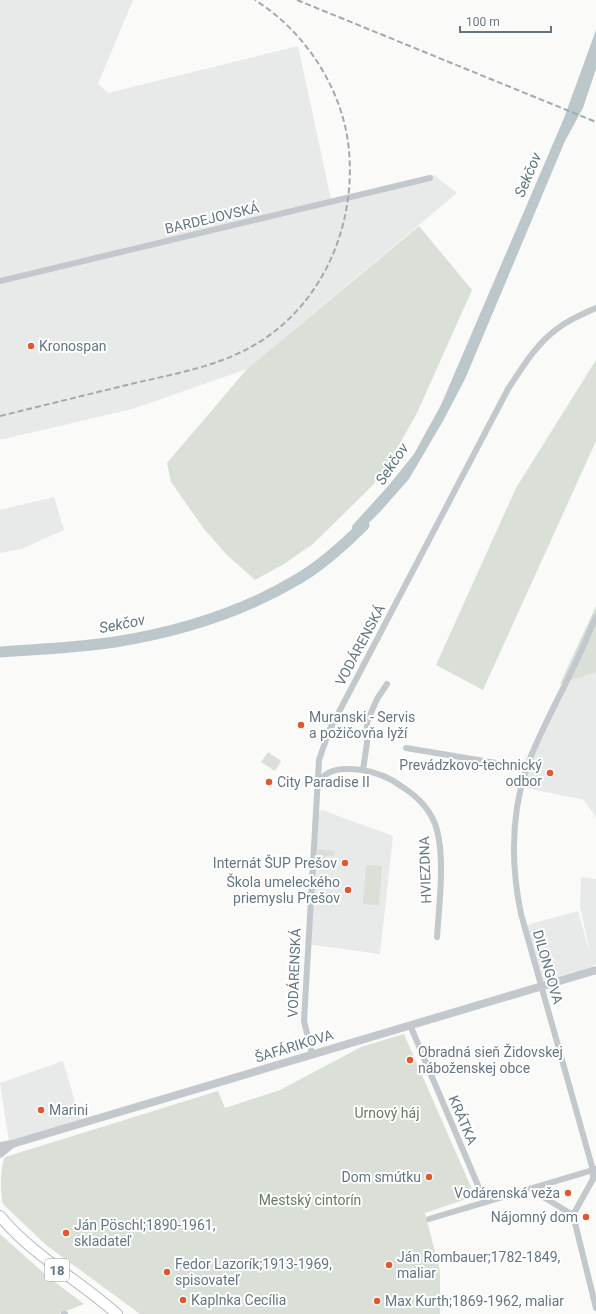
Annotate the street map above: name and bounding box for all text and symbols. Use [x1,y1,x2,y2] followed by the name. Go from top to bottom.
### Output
[460,8,551,34] scale bar
[466,15,500,29] text: 100 m
[511,149,546,200] water label: Sekčov
[163,198,261,237] street label: BARDEJOVSKÁ
[39,338,107,354] place label: Kronospan
[26,341,36,351] marker: Kronospan
[372,439,413,488] water label: Sekčov
[331,601,388,688] street label: VODÁRENSKÁ
[97,611,147,637] water label: Sekčov
[309,709,415,741] place label: Muranski - Servis a požičovňa lyží
[296,720,306,730] marker: Muranski - Servis a požičovňa lyží
[399,757,542,789] place label: Prevádzkovo‑technický odbor
[545,768,555,778] marker: Prevádzkovo‑technický odbor
[277,774,370,790] place label: City Paradise II
[264,777,274,787] marker: City Paradise II
[416,836,434,904] street label: HVIEZDNA
[213,854,337,871] place label: Internát ŠUP Prešov
[340,858,350,868] marker: Internát ŠUP Prešov
[226,873,340,906] place label: Škola umeleckého priemyslu Prešov
[343,885,353,895] marker: Škola umeleckého priemyslu Prešov
[283,928,304,1018] street label: VODÁRENSKÁ
[530,928,566,1006] street label: DILONGOVA
[253,1026,335,1066] street label: ŠAFÁRIKOVA
[418,1043,563,1076] place label: Obradná sieň Židovskej náboženskej obce
[405,1055,415,1065] marker: Obradná sieň Židovskej náboženskej obce
[445,1093,481,1147] street label: KRÁTKA
[49,1102,88,1118] place label: Marini
[36,1105,46,1115] marker: Marini
[355,1105,420,1121] park label: Urnový háj
[341,1169,421,1185] place label: Dom smútku
[424,1172,434,1182] marker: Dom smútku
[454,1185,560,1201] place label: Vodárenská veža
[563,1188,573,1198] marker: Vodárenská veža
[259,1192,361,1208] park label: Mestský cintorín
[491,1209,578,1225] place label: Nájomný dom
[581,1212,591,1222] marker: Nájomný dom
[74,1217,216,1249] place label: Ján Pöschl;1890-1961, skladateľ
[61,1228,71,1238] marker: Ján Pöschl;1890-1961, skladateľ
[397,1249,561,1281] place label: Ján Rombauer;1782-1849, maliar
[175,1256,332,1288] place label: Fedor Lazorík;1913-1969, spisovateľ
[45,1259,69,1281] road number: 18
[384,1260,394,1270] marker: Ján Rombauer;1782-1849, maliar
[162,1267,172,1277] marker: Fedor Lazorík;1913-1969, spisovateľ
[191,1292,286,1308] place label: Kaplnka Cecília
[385,1293,564,1309] place label: Max Kurth;1869-1962, maliar
[178,1295,188,1305] marker: Kaplnka Cecília
[372,1296,382,1306] marker: Max Kurth;1869-1962, maliar

